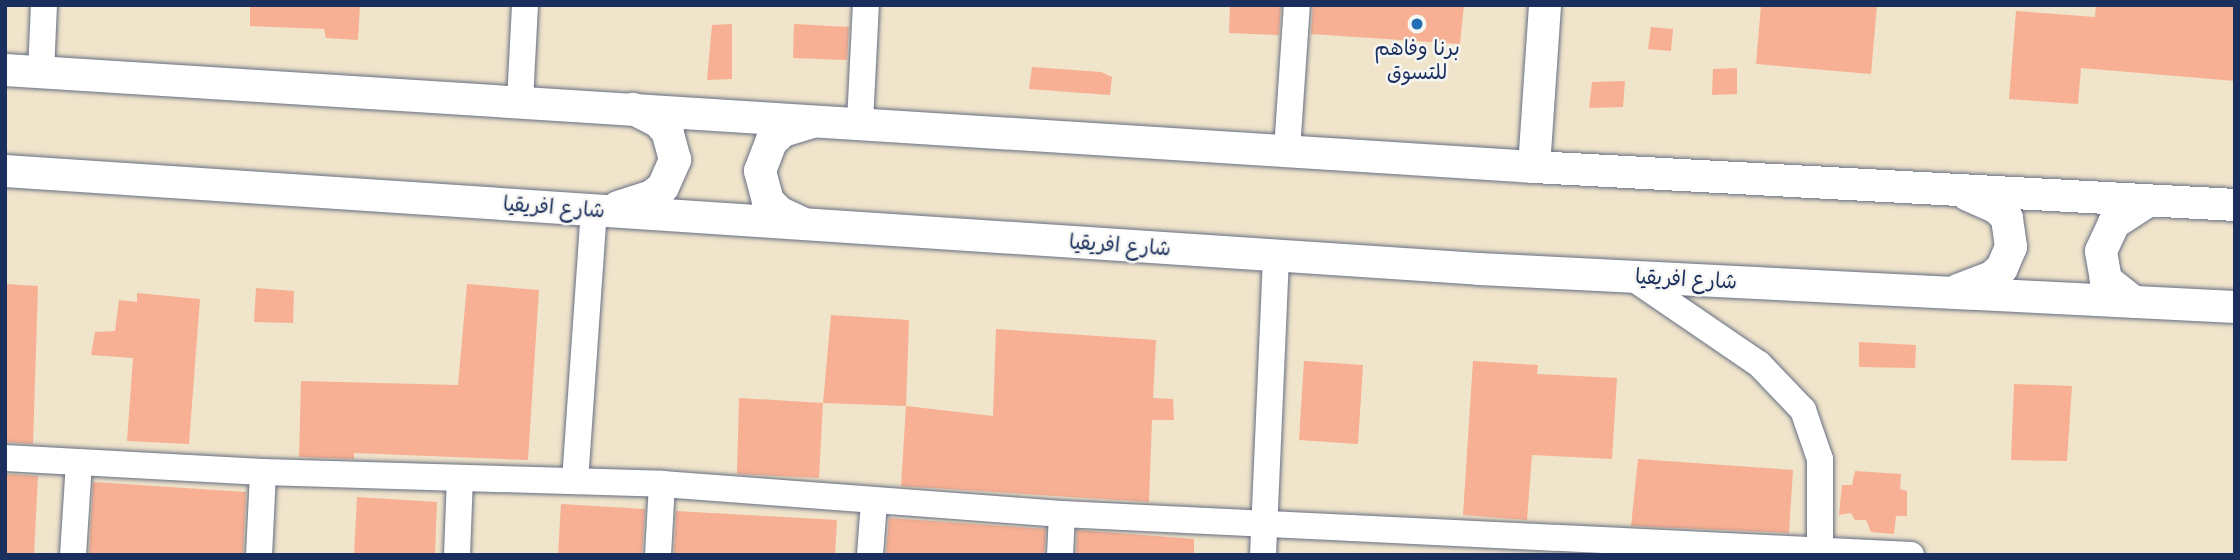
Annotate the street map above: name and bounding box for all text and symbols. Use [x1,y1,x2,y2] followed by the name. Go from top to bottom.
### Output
[1409,16,1425,32] marker: برنا وفاهم للتسوق
[1374,35,1460,85] place label: برنا وفاهم للتسوق
[502,191,606,223] street label: شارع افريقيا
[1068,229,1172,261] street label: شارع افريقيا
[1634,264,1738,294] street label: شارع افريقيا

